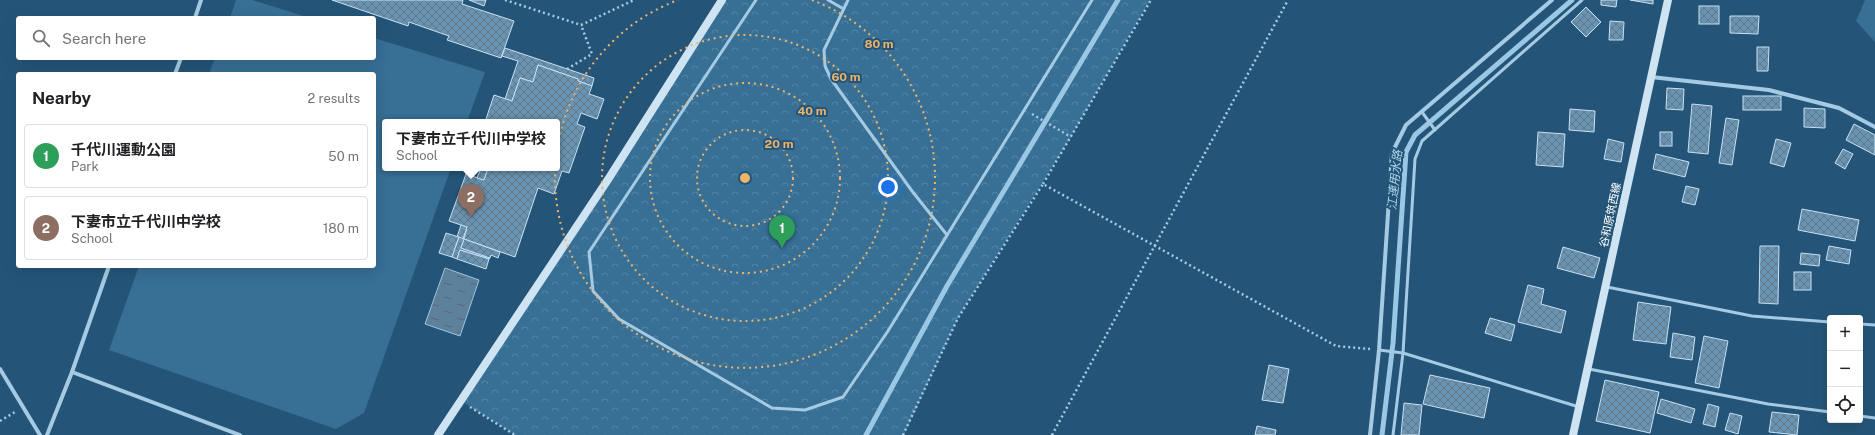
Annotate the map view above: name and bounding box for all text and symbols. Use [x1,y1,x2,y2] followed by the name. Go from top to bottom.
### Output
[16,16,376,60] search box
[30,27,52,49] icon: search
[62,30,146,47] text: Search here
[864,37,894,51] text: 80 m
[831,70,861,84] text: 60 m
[32,88,91,108] text: Nearby
[308,91,360,106] text: 2 results
[797,104,827,118] text: 40 m
[382,119,560,171] popup
[396,130,546,147] text: 下妻市立千代川中学校
[765,137,794,151] text: 20 m
[71,141,176,158] text: 千代川運動公園
[396,148,438,163] text: School
[1385,148,1405,211] water label: 江連用水路
[43,149,49,164] text: 1
[328,149,359,164] text: 50 m
[71,159,99,174] text: Park
[738,171,752,185] centre of rings
[878,177,898,197] your location
[1597,181,1623,249] street label: 谷和原筑西線
[458,184,484,217] pin: 2
[71,213,221,230] text: 下妻市立千代川中学校
[769,215,795,248] pin: 1
[42,221,50,236] text: 2
[323,221,359,236] text: 180 m
[71,231,113,246] text: School
[1827,315,1863,423] map controls
[1827,315,1863,351] button: +
[1827,351,1863,387] button: −
[1827,387,1863,423] button: locate

